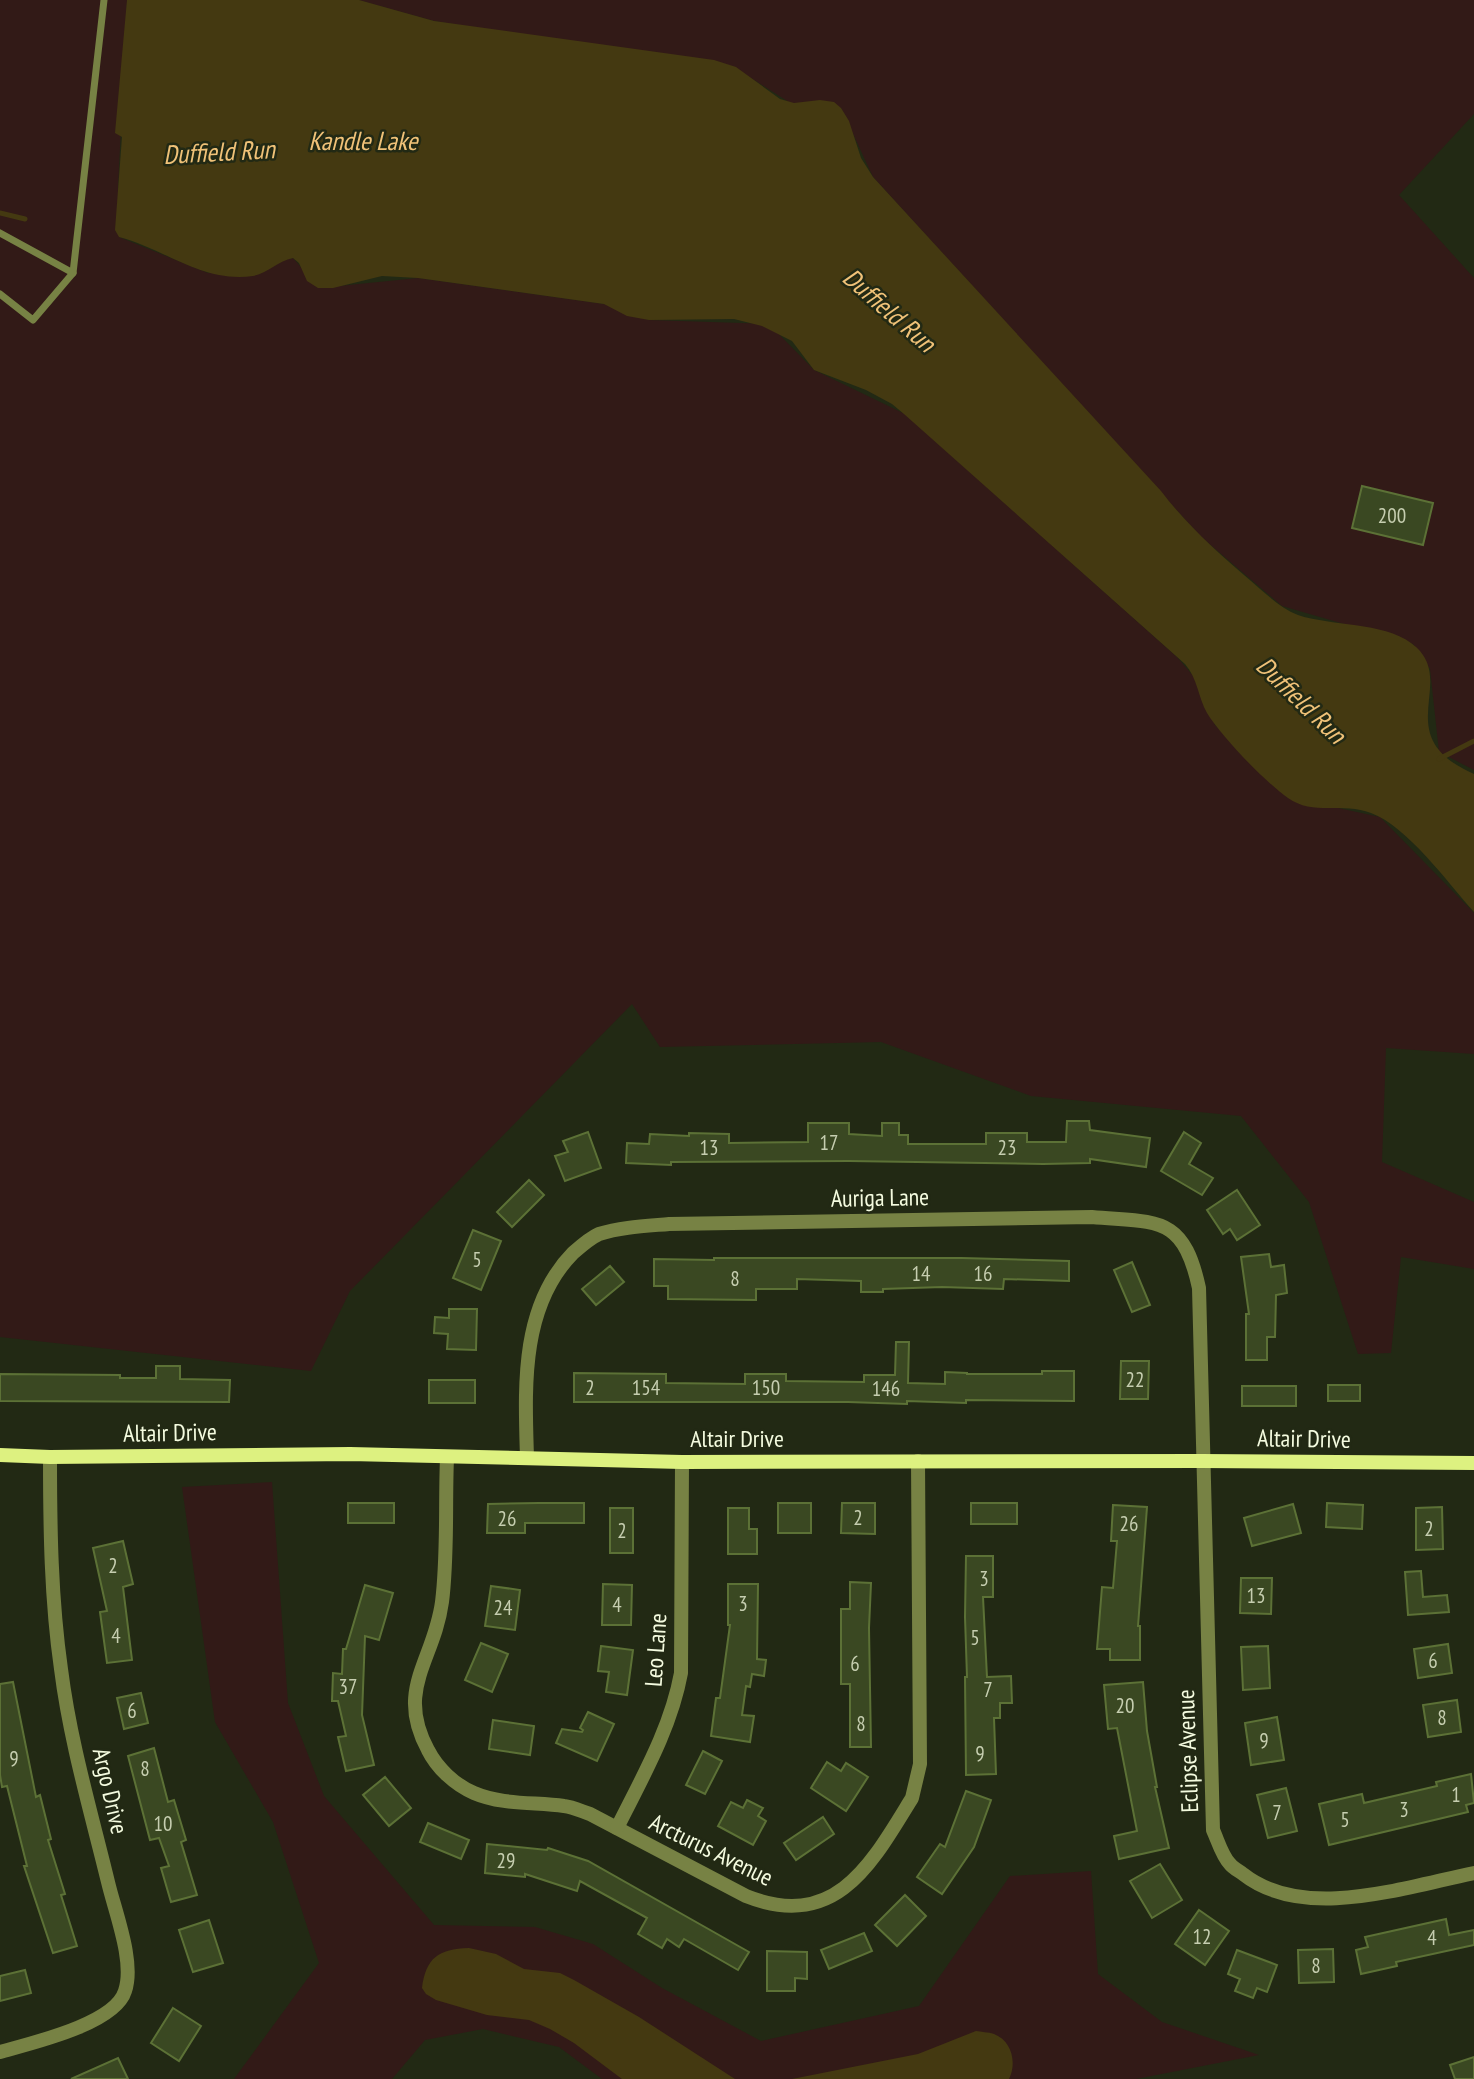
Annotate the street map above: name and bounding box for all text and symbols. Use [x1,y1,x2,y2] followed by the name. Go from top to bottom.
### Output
[308,124,420,157] water label: Kandle Lake
[162,132,277,171] water label: Duffield Run
[836,261,944,360] water label: Duffield Run
[1378,502,1406,529] house number: 200
[1250,649,1354,751] water label: Duffield Run
[820,1129,838,1156] house number: 17
[700,1134,718,1161] house number: 13
[998,1134,1016,1161] house number: 23
[831,1181,929,1214] street label: Auriga Lane
[472,1246,482,1273] house number: 5
[912,1260,931,1287] house number: 14
[974,1260,992,1287] house number: 16
[730,1265,740,1292] house number: 8
[1126,1366,1144,1393] house number: 22
[585,1374,595,1401] house number: 2
[632,1374,661,1401] house number: 154
[752,1374,780,1401] house number: 150
[872,1375,900,1402] house number: 146
[123,1416,217,1449] street label: Altair Drive
[1257,1422,1351,1455] street label: Altair Drive
[690,1423,784,1454] street label: Altair Drive
[853,1504,863,1531] house number: 2
[498,1505,516,1532] house number: 26
[1120,1510,1138,1537] house number: 26
[1424,1515,1434,1542] house number: 2
[617,1517,627,1544] house number: 2
[108,1552,118,1579] house number: 2
[979,1565,989,1592] house number: 3
[1247,1582,1265,1609] house number: 13
[738,1590,748,1617] house number: 3
[612,1591,622,1618] house number: 4
[494,1594,513,1621] house number: 24
[637,1612,674,1688] street label: Leo Lane
[111,1622,121,1649] house number: 4
[970,1624,980,1651] house number: 5
[1428,1647,1438,1674] house number: 6
[850,1650,860,1677] house number: 6
[339,1673,357,1700] house number: 37
[983,1676,993,1703] house number: 7
[1170,1689,1205,1813] street label: Eclipse Avenue
[1116,1692,1134,1719] house number: 20
[127,1697,137,1724] house number: 6
[1437,1704,1447,1731] house number: 8
[856,1710,866,1737] house number: 8
[1259,1727,1269,1754] house number: 9
[975,1740,985,1767] house number: 9
[9,1745,19,1772] house number: 9
[86,1745,135,1837] street label: Argo Drive
[140,1755,150,1782] house number: 8
[1451,1781,1461,1808] house number: 1
[1399,1796,1409,1823] house number: 3
[1272,1799,1282,1826] house number: 7
[644,1806,778,1893] street label: Arcturus Avenue
[1340,1806,1350,1833] house number: 5
[154,1810,172,1837] house number: 10
[497,1847,515,1874] house number: 29
[1193,1923,1211,1950] house number: 12
[1427,1924,1437,1951] house number: 4
[1311,1952,1321,1979] house number: 8

